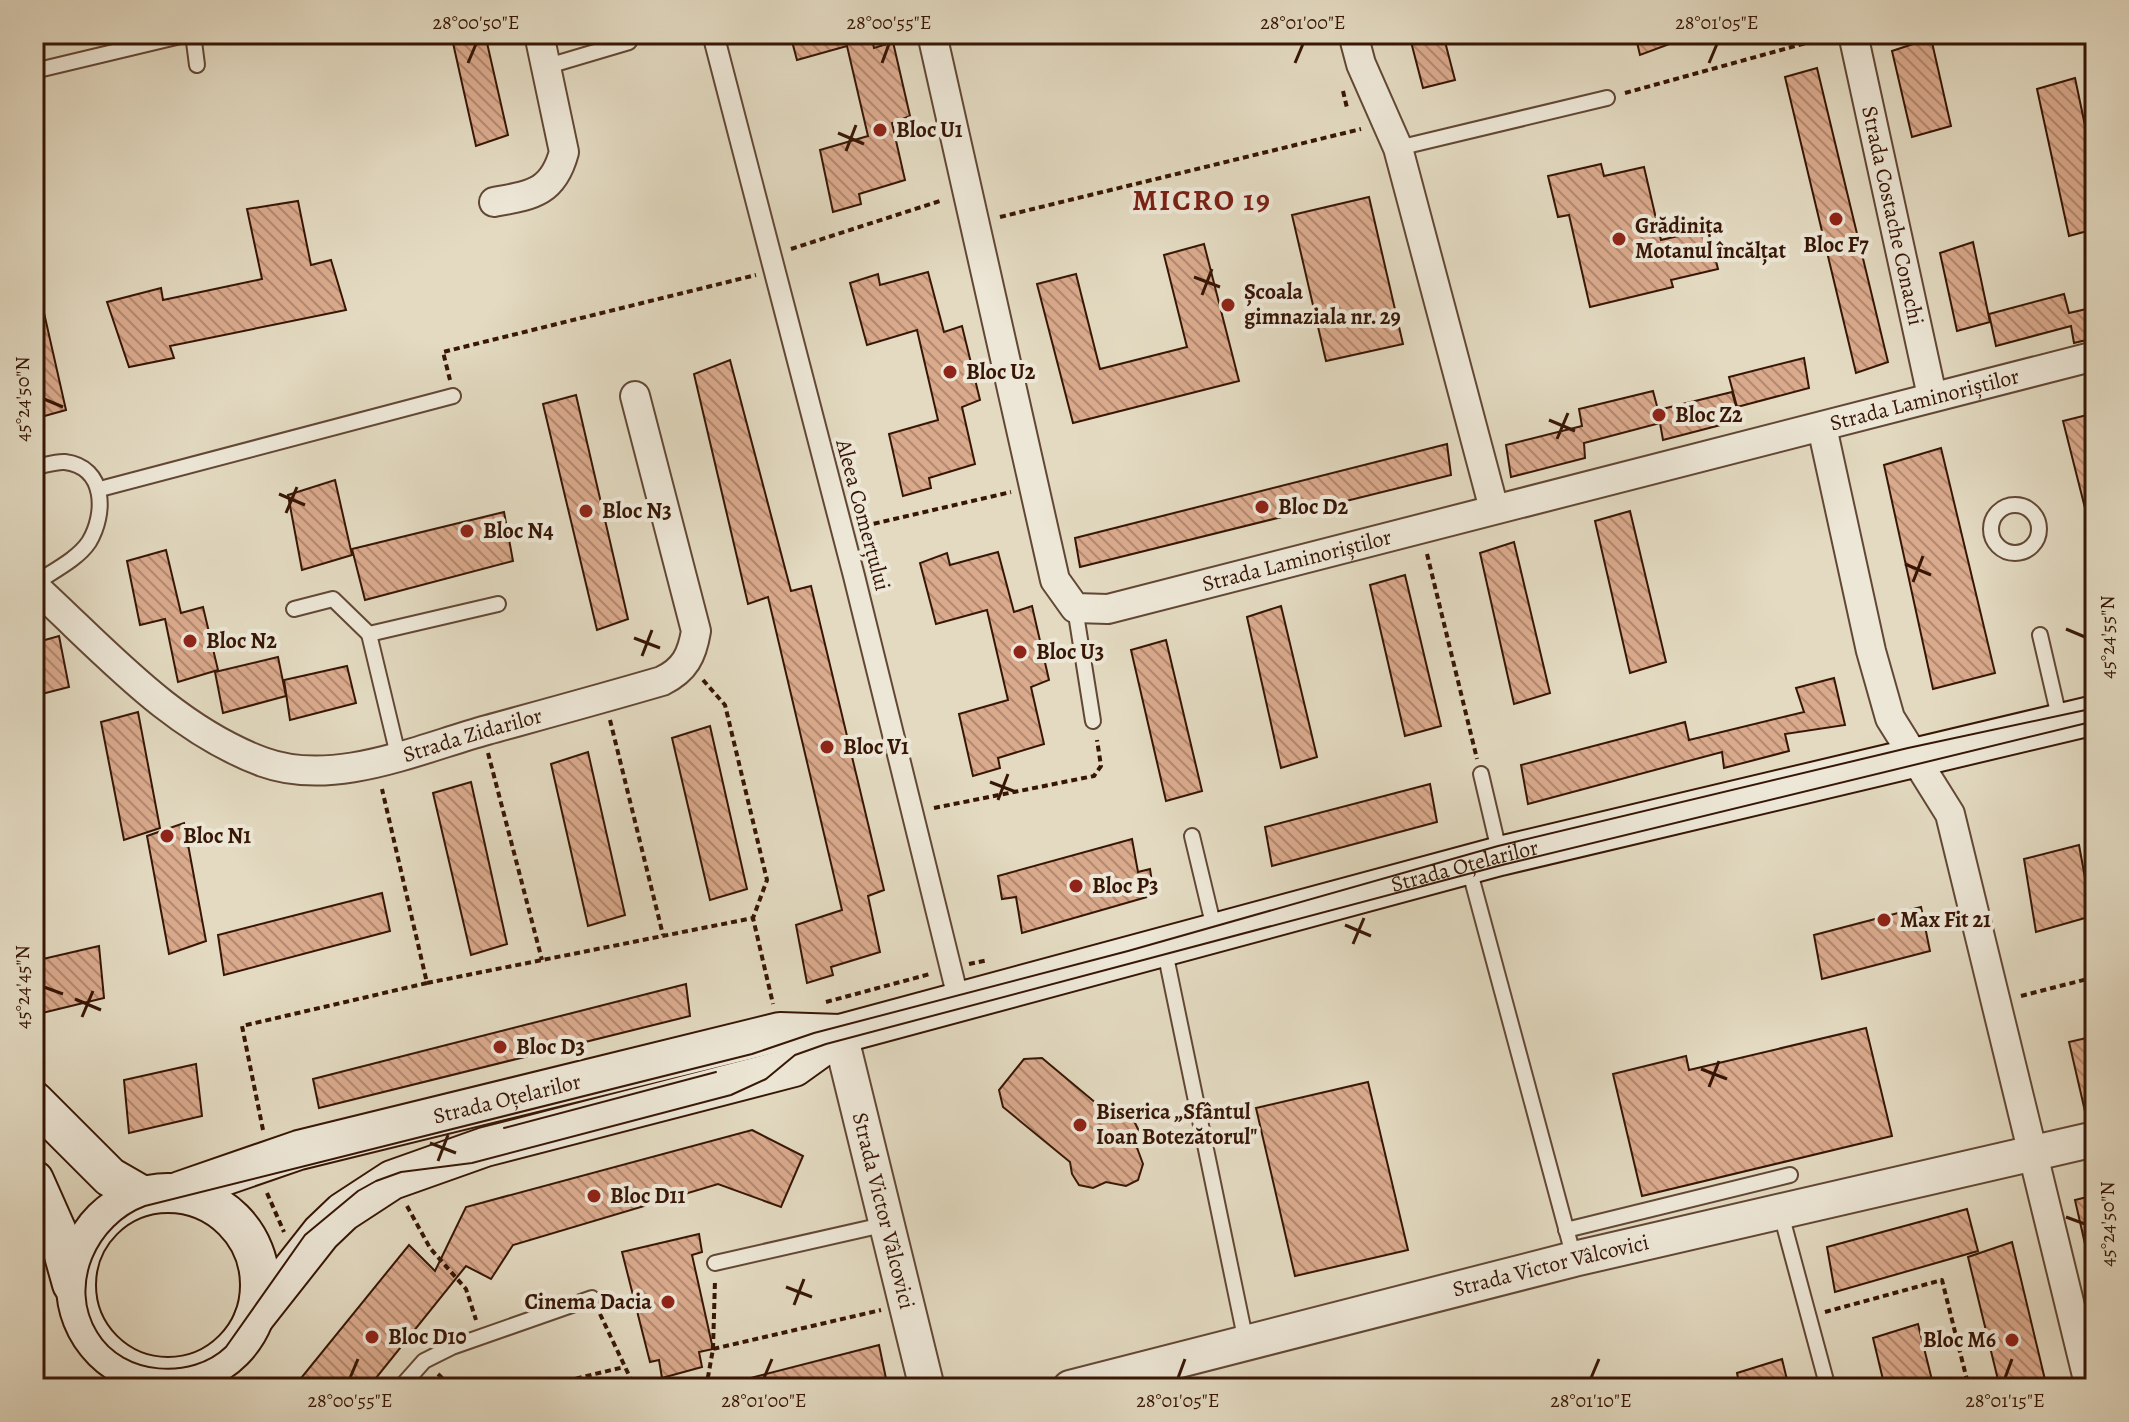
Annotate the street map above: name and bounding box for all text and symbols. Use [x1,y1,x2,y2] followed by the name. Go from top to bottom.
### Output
[432,9,520,36] text: 28°00'50"E
[846,9,932,36] text: 28°00'55"E
[1260,9,1346,36] text: 28°01'00"E
[1675,9,1759,36] text: 28°01'05"E
[1854,103,1931,328] street label: Strada Costache Conachi
[896,115,963,145] place label: Bloc U1
[871,121,889,139] marker: Bloc U1
[1132,180,1272,220] district label: MICRO 19
[1827,210,1845,228] marker: Bloc F7
[1635,211,1787,266] place label: Grădinița Motanul încălțat
[1610,230,1628,248] marker: Grădinița Motanul încălțat
[1803,230,1869,260] place label: Bloc F7
[1244,277,1401,332] place label: Școala gimnaziala nr. 29
[1219,296,1237,314] marker: Școala gimnaziala nr. 29
[9,356,36,442] text: 45°24'50"N
[966,357,1036,387] place label: Bloc U2
[1826,361,2022,438] street label: Strada Laminoriștilor
[941,363,959,381] marker: Bloc U2
[1675,400,1743,430] place label: Bloc Z2
[1650,406,1668,424] marker: Bloc Z2
[828,435,898,594] street label: Aleea Comerțului
[1278,492,1349,522] place label: Bloc D2
[602,496,672,526] place label: Bloc N3
[1253,498,1271,516] marker: Bloc D2
[577,502,595,520] marker: Bloc N3
[483,516,554,546] place label: Bloc N4
[458,522,476,540] marker: Bloc N4
[1199,522,1395,599] street label: Strada Laminoriștilor
[2094,595,2121,679] text: 45°24'55"N
[206,626,277,656] place label: Bloc N2
[181,632,199,650] marker: Bloc N2
[1036,637,1104,667] place label: Bloc U3
[1011,643,1029,661] marker: Bloc U3
[399,700,546,770] street label: Strada Zidarilor
[843,732,909,762] place label: Bloc V1
[818,738,836,756] marker: Bloc V1
[183,821,251,851] place label: Bloc N1
[158,827,176,845] marker: Bloc N1
[1388,832,1541,900] street label: Strada Oțelarilor
[1092,871,1158,901] place label: Bloc P3
[1067,877,1085,895] marker: Bloc P3
[1900,905,1991,935] place label: Max Fit 21
[1875,911,1893,929] marker: Max Fit 21
[9,945,36,1029] text: 45°24'45"N
[516,1032,585,1062] place label: Bloc D3
[491,1038,509,1056] marker: Bloc D3
[430,1066,584,1132] street label: Strada Oțelarilor
[1096,1097,1257,1152] place label: Biserica „Sfântul Ioan Botezătorul"
[845,1109,922,1312] street label: Strada Victor Vâlcovici
[1071,1116,1089,1134] marker: Biserica „Sfântul Ioan Botezătorul"
[610,1181,685,1211] place label: Bloc D11
[2094,1181,2121,1267] text: 45°24'50"N
[585,1187,603,1205] marker: Bloc D11
[1449,1227,1652,1305] street label: Strada Victor Vâlcovici
[525,1287,652,1317] place label: Cinema Dacia
[659,1293,677,1311] marker: Cinema Dacia
[388,1322,466,1352] place label: Bloc D10
[1923,1325,1996,1355] place label: Bloc M6
[363,1328,381,1346] marker: Bloc D10
[2003,1331,2021,1349] marker: Bloc M6
[307,1387,393,1414] text: 28°00'55"E
[721,1387,807,1414] text: 28°01'00"E
[1136,1387,1220,1414] text: 28°01'05"E
[1550,1387,1632,1414] text: 28°01'10"E
[1965,1387,2045,1414] text: 28°01'15"E

